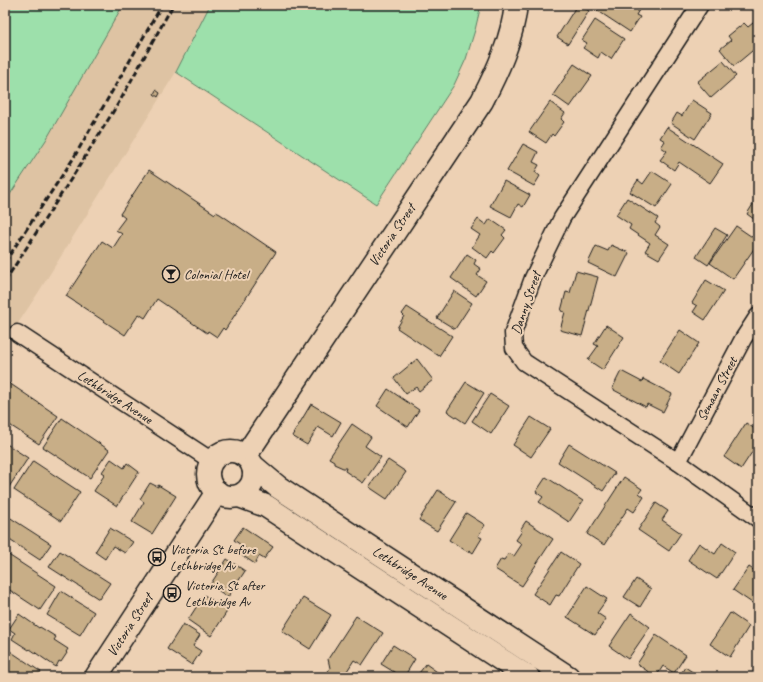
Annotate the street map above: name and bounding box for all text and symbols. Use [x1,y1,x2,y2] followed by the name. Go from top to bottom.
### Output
[365,199,420,269] street label: Victoria Street
[161,264,181,284] bar icon: Colonial Hotel
[184,266,251,283] place label: Colonial Hotel
[507,267,545,337] street label: Danny Street
[693,353,742,424] street label: Semaan Street
[74,366,157,428] street label: Lethbridge Avenue
[170,541,257,574] place label: Victoria St before Lethbridge Av
[369,542,452,604] street label: Lethbridge Avenue
[147,547,167,567] bus stop icon: Victoria St before Lethbridge Av
[185,577,266,610] place label: Victoria St after Lethbridge Av
[162,583,182,603] bus stop icon: Victoria St after Lethbridge Av
[103,588,158,660] street label: Victoria Street

